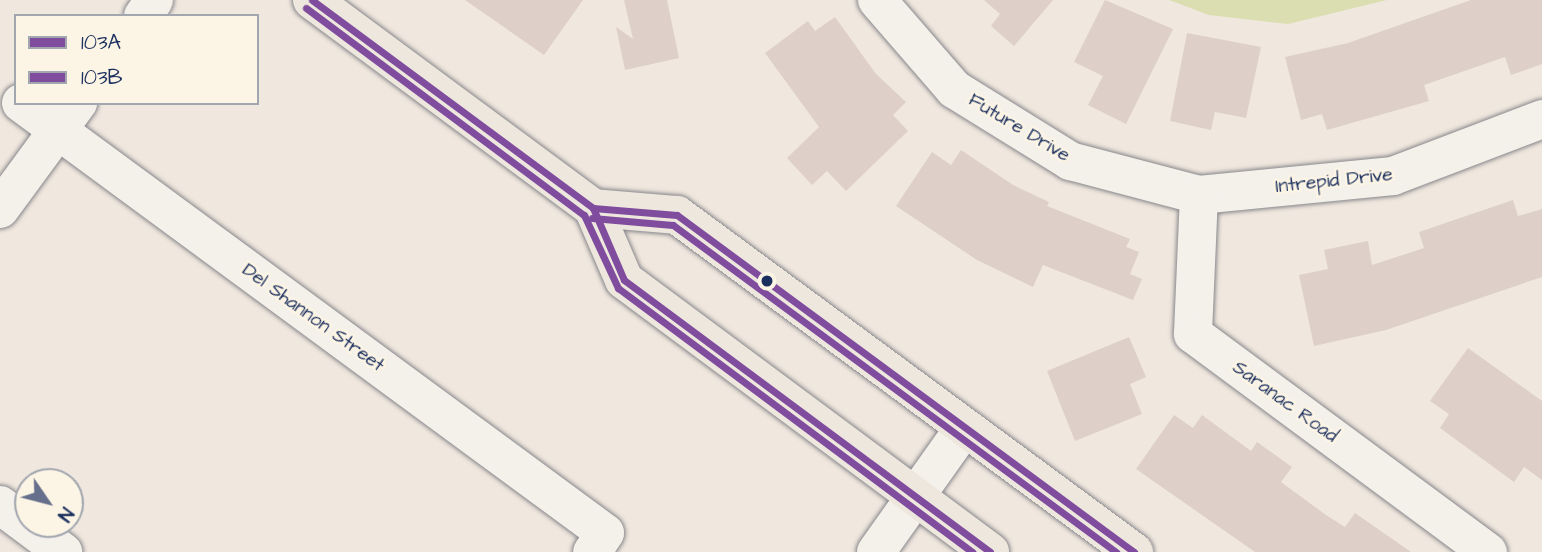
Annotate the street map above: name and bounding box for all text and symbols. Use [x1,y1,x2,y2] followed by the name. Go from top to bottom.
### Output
[14,14,259,105] legend
[81,28,121,57] text: 103A
[81,63,123,92] text: 103B
[964,89,1074,167] street label: Future Drive
[1274,164,1394,198] street label: Intrepid Drive
[238,259,388,377] street label: Del Shannon Street
[760,274,774,288] unlabelled marker
[1228,356,1342,448] street label: Saranac Road
[14,468,84,538] north arrow
[51,502,79,527] text: N

